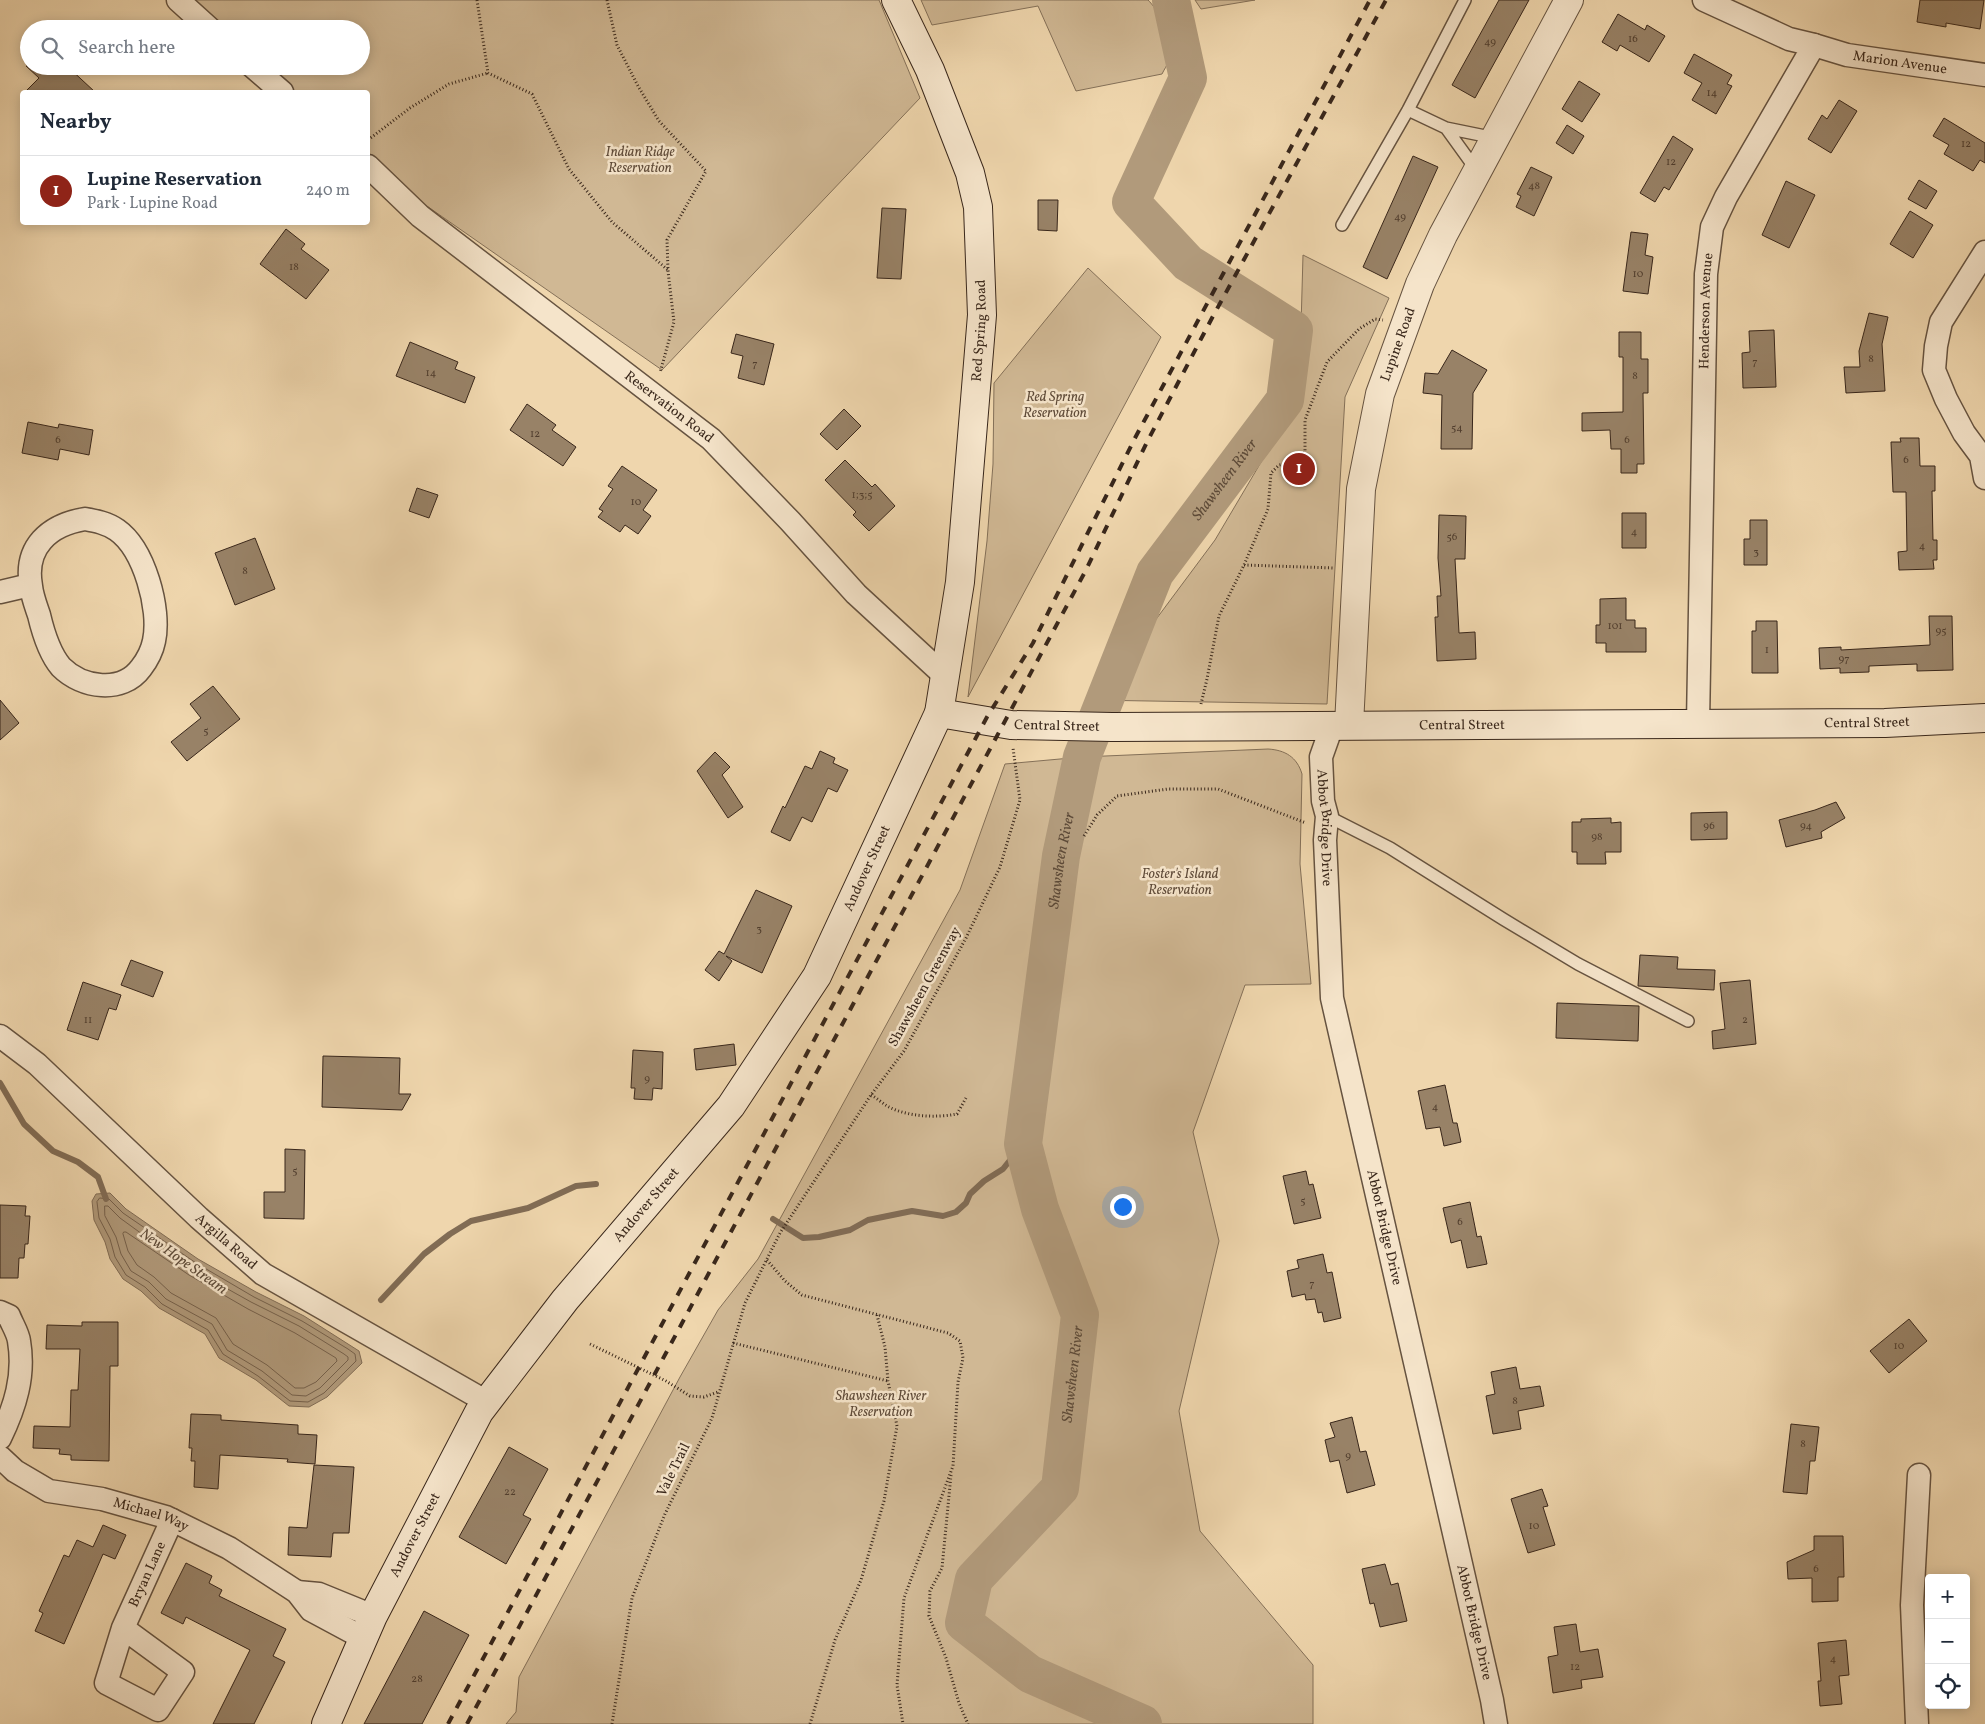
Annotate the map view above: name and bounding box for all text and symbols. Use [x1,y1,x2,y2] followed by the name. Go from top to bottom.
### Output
[20,20,370,75] search box
[1628,32,1638,47] house number: 16
[38,34,66,62] icon: search
[78,35,175,61] text: Search here
[1484,35,1496,50] house number: 49
[1852,46,1948,79] street label: Marion Avenue
[1707,86,1718,101] house number: 14
[40,108,111,137] text: Nearby
[1961,137,1971,152] house number: 12
[605,143,675,178] park label: Indian Ridge Reservation
[1666,155,1676,170] house number: 12
[87,167,262,193] text: Lupine Reservation
[1528,179,1540,194] house number: 48
[53,180,59,202] text: 1
[306,180,350,202] text: 240 m
[87,193,218,215] text: Park · Lupine Road
[1394,210,1406,225] house number: 49
[1695,251,1718,369] street label: Henderson Avenue
[289,260,299,275] house number: 18
[1633,267,1644,282] house number: 10
[967,279,992,382] street label: Red Spring Road
[1376,305,1420,384] street label: Lupine Road
[1868,352,1874,367] house number: 8
[1752,355,1758,370] house number: 7
[752,357,758,372] house number: 7
[426,366,437,381] house number: 14
[620,367,718,447] street label: Reservation Road
[1632,369,1638,384] house number: 8
[1023,388,1087,423] park label: Red Spring Reservation
[1451,421,1463,436] house number: 54
[530,427,540,442] house number: 12
[55,433,61,448] house number: 6
[1624,433,1630,448] house number: 6
[1187,434,1263,525] water label: Shawsheen River
[1283,450,1315,488] pin: 1
[1903,453,1909,468] house number: 6
[852,488,872,503] house number: 1;3;5
[631,495,642,510] house number: 10
[1631,525,1638,540] house number: 4
[1447,530,1458,545] house number: 56
[1919,539,1926,554] house number: 4
[1753,545,1759,560] house number: 3
[242,564,248,579] house number: 8
[1607,619,1623,634] house number: 101
[1936,624,1946,639] house number: 95
[1765,643,1769,658] house number: 1
[1838,652,1850,667] house number: 97
[1824,712,1910,733] street label: Central Street
[1419,715,1505,735] street label: Central Street
[1014,716,1100,736] street label: Central Street
[203,724,209,739] house number: 5
[1312,769,1337,887] street label: Abbot Bridge Drive
[1044,810,1081,910] water label: Shawsheen River
[1703,819,1715,834] house number: 96
[1800,819,1812,834] house number: 94
[839,822,895,914] street label: Andover Street
[1591,830,1603,845] house number: 98
[1141,865,1219,900] park label: Foster's Island Reservation
[756,922,762,937] house number: 3
[884,923,966,1050] street label: Shawsheen Greenway
[84,1013,92,1028] house number: 11
[1742,1013,1748,1028] house number: 2
[644,1072,650,1087] house number: 9
[1432,1100,1439,1115] house number: 4
[609,1163,684,1246] street label: Andover Street
[292,1164,298,1179] house number: 5
[1362,1168,1407,1287] street label: Abbot Bridge Drive
[1110,1194,1136,1220] your location
[1300,1194,1306,1209] house number: 5
[191,1209,261,1274] street label: Argilla Road
[1457,1215,1463,1230] house number: 6
[135,1224,231,1300] water label: New Hope Stream
[1309,1277,1315,1292] house number: 7
[1057,1324,1089,1424] water label: Shawsheen River
[1894,1339,1905,1354] house number: 10
[836,1387,927,1422] park label: Shawsheen River Reservation
[1512,1394,1518,1409] house number: 8
[1800,1437,1806,1452] house number: 8
[653,1440,695,1500] street label: Vale Trail
[1345,1449,1351,1464] house number: 9
[504,1485,516,1500] house number: 22
[385,1489,445,1581] street label: Andover Street
[111,1493,192,1536] street label: Michael Way
[1529,1519,1540,1534] house number: 10
[124,1538,171,1610] street label: Bryan Lane
[1813,1562,1819,1577] house number: 6
[1452,1563,1497,1682] street label: Abbot Bridge Drive
[1925,1574,1970,1709] map controls
[1925,1574,1970,1619] button: +
[1925,1619,1970,1664] button: −
[1830,1652,1837,1667] house number: 4
[1570,1660,1580,1675] house number: 12
[1925,1664,1970,1709] button: locate
[411,1672,423,1687] house number: 28

